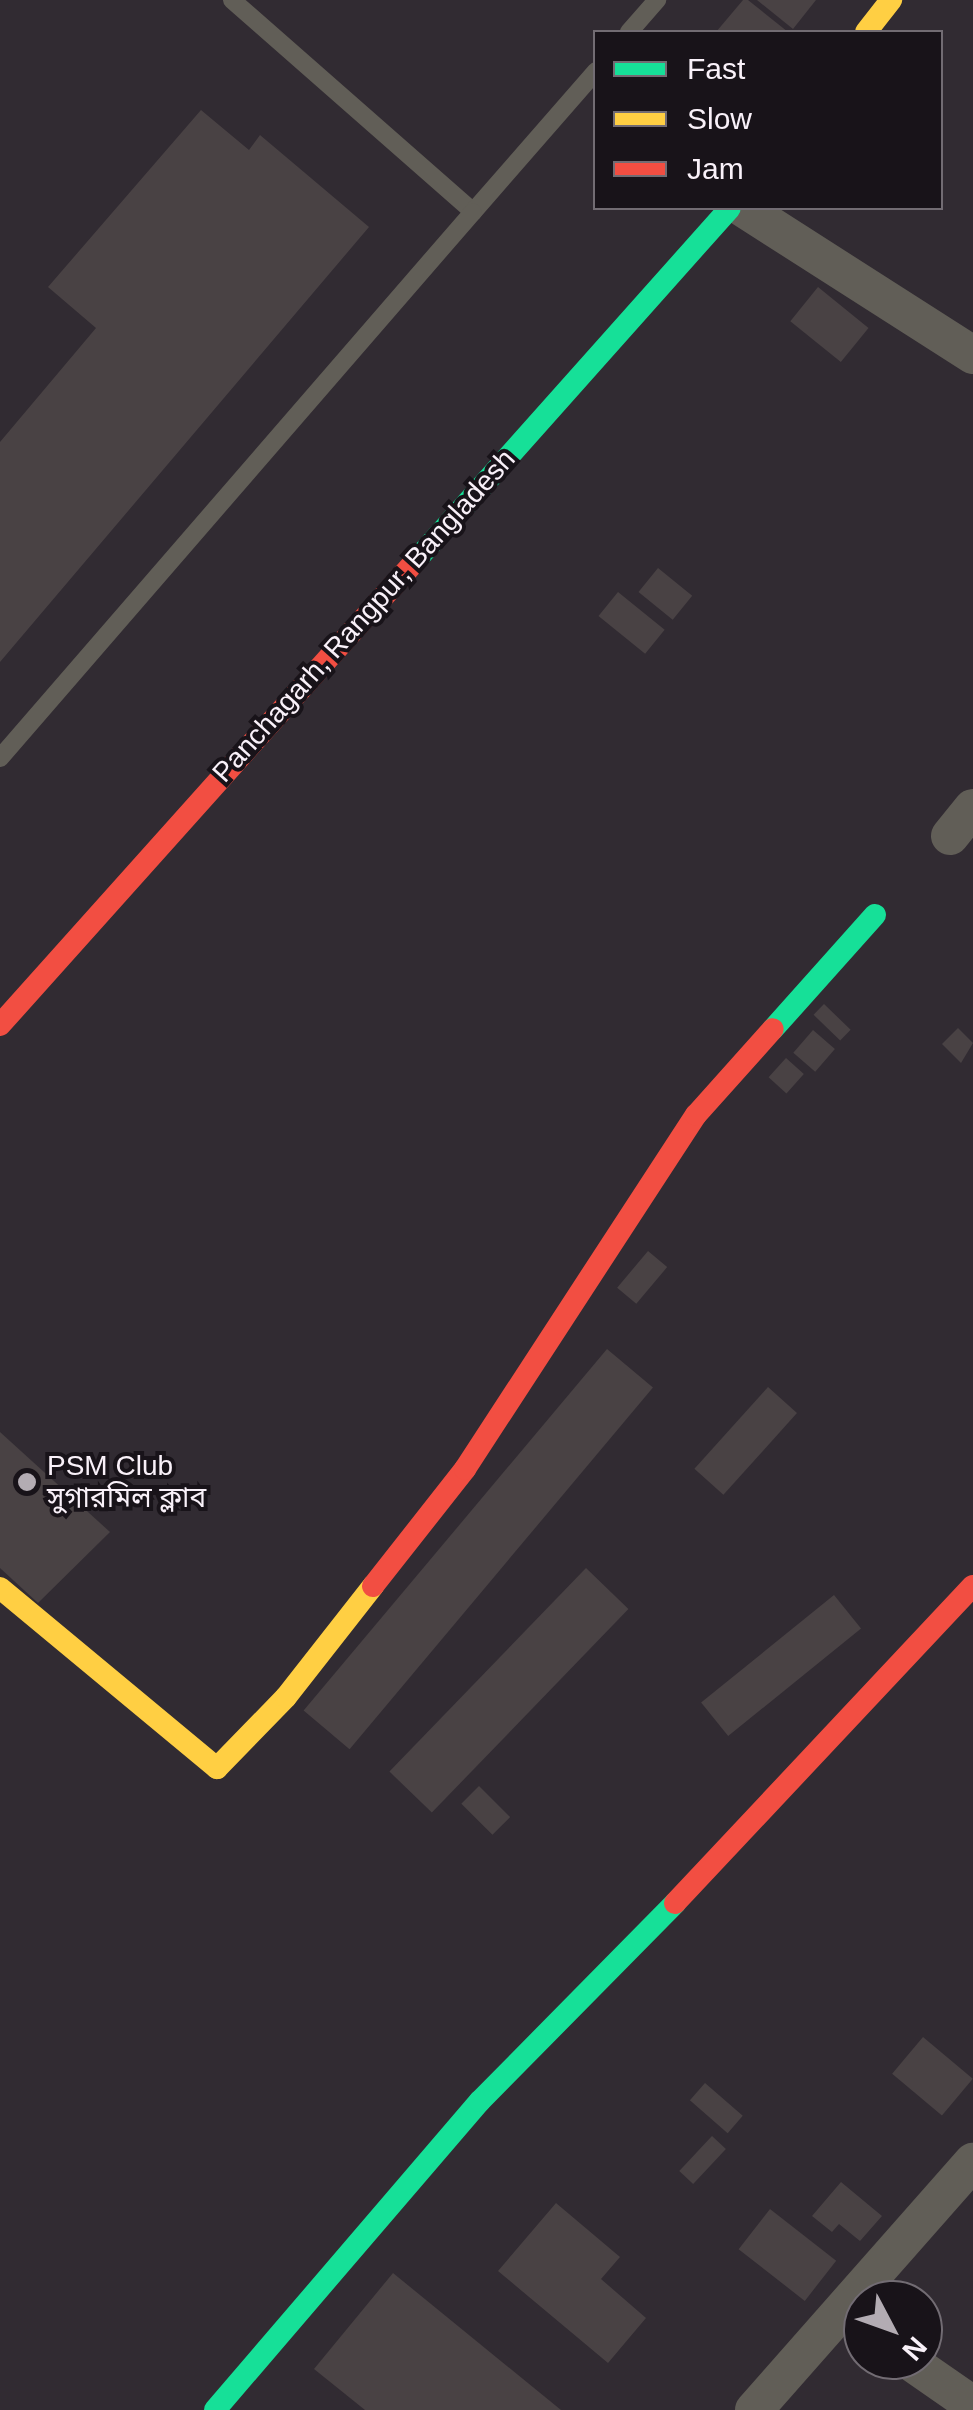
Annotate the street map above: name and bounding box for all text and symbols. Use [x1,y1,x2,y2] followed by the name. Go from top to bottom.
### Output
[593,30,943,210] legend
[687,52,745,85] text: Fast
[687,102,752,135] text: Slow
[687,152,744,185] text: Jam
[206,443,522,789] street label: Panchagarh, Rangpur, Bangladesh
[47,1449,206,1515] place label: PSM Club সুগারমিল ক্লাব
[16,1471,38,1493] marker: PSM Club সুগারমিল ক্লাব
[843,2280,943,2380] north arrow
[896,2331,933,2366] text: N

